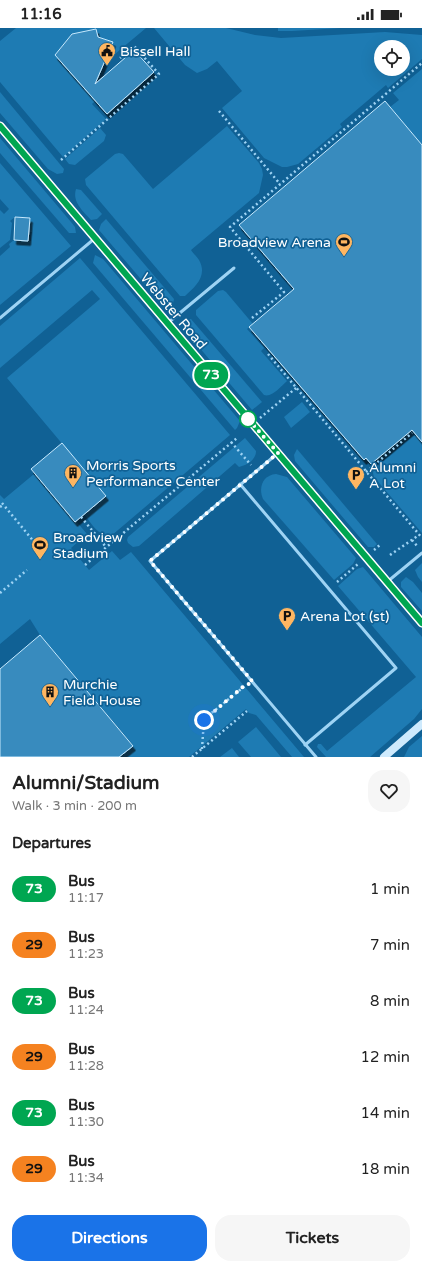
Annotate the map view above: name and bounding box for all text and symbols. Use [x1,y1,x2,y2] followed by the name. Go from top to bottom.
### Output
[20,5,62,23] text: 11:16
[374,40,410,76] map controls
[374,40,410,76] button: locate
[97,41,117,66] public building icon: Bissell Hall
[120,43,190,60] place label: Bissell Hall
[334,232,354,257] sports icon: Broadview Arena
[218,234,331,251] place label: Broadview Arena
[137,270,210,353] street label: Webster Road
[193,362,229,388] line badge: 73
[202,366,220,383] text: 73
[239,410,257,428] unlabelled marker
[86,457,220,490] place label: Morris Sports Performance Center
[369,459,416,492] place label: Alumni A Lot
[63,463,83,488] building icon: Morris Sports Performance Center
[346,465,366,490] parking icon: Alumni A Lot
[53,529,123,562] place label: Broadview Stadium
[30,535,50,560] sports icon: Broadview Stadium
[277,606,297,631] parking icon: Arena Lot (st)
[300,608,389,625] place label: Arena Lot (st)
[63,676,141,709] place label: Murchie Field House
[40,682,60,707] building icon: Murchie Field House
[194,710,214,730] your location
[368,770,410,812] button: heart
[12,772,159,794] text: Alumni/Stadium
[12,798,137,814] text: Walk · 3 min · 200 m
[12,834,91,852] text: Departures
[68,872,95,890] text: Bus
[25,880,43,897] text: 73
[370,880,410,898] text: 1 min
[68,890,104,906] text: 11:17
[68,928,95,946] text: Bus
[25,936,43,953] text: 29
[370,936,410,954] text: 7 min
[68,946,104,962] text: 11:23
[68,984,95,1002] text: Bus
[25,992,43,1009] text: 73
[370,992,410,1010] text: 8 min
[68,1002,104,1018] text: 11:24
[68,1040,95,1058] text: Bus
[25,1048,43,1065] text: 29
[361,1048,410,1066] text: 12 min
[68,1058,104,1074] text: 11:28
[68,1096,95,1114] text: Bus
[25,1104,43,1121] text: 73
[361,1104,410,1122] text: 14 min
[68,1114,104,1130] text: 11:30
[68,1152,95,1170] text: Bus
[25,1160,43,1177] text: 29
[361,1160,410,1178] text: 18 min
[68,1170,104,1186] text: 11:34
[12,1215,207,1261] button: Directions
[215,1215,410,1261] button: Tickets

